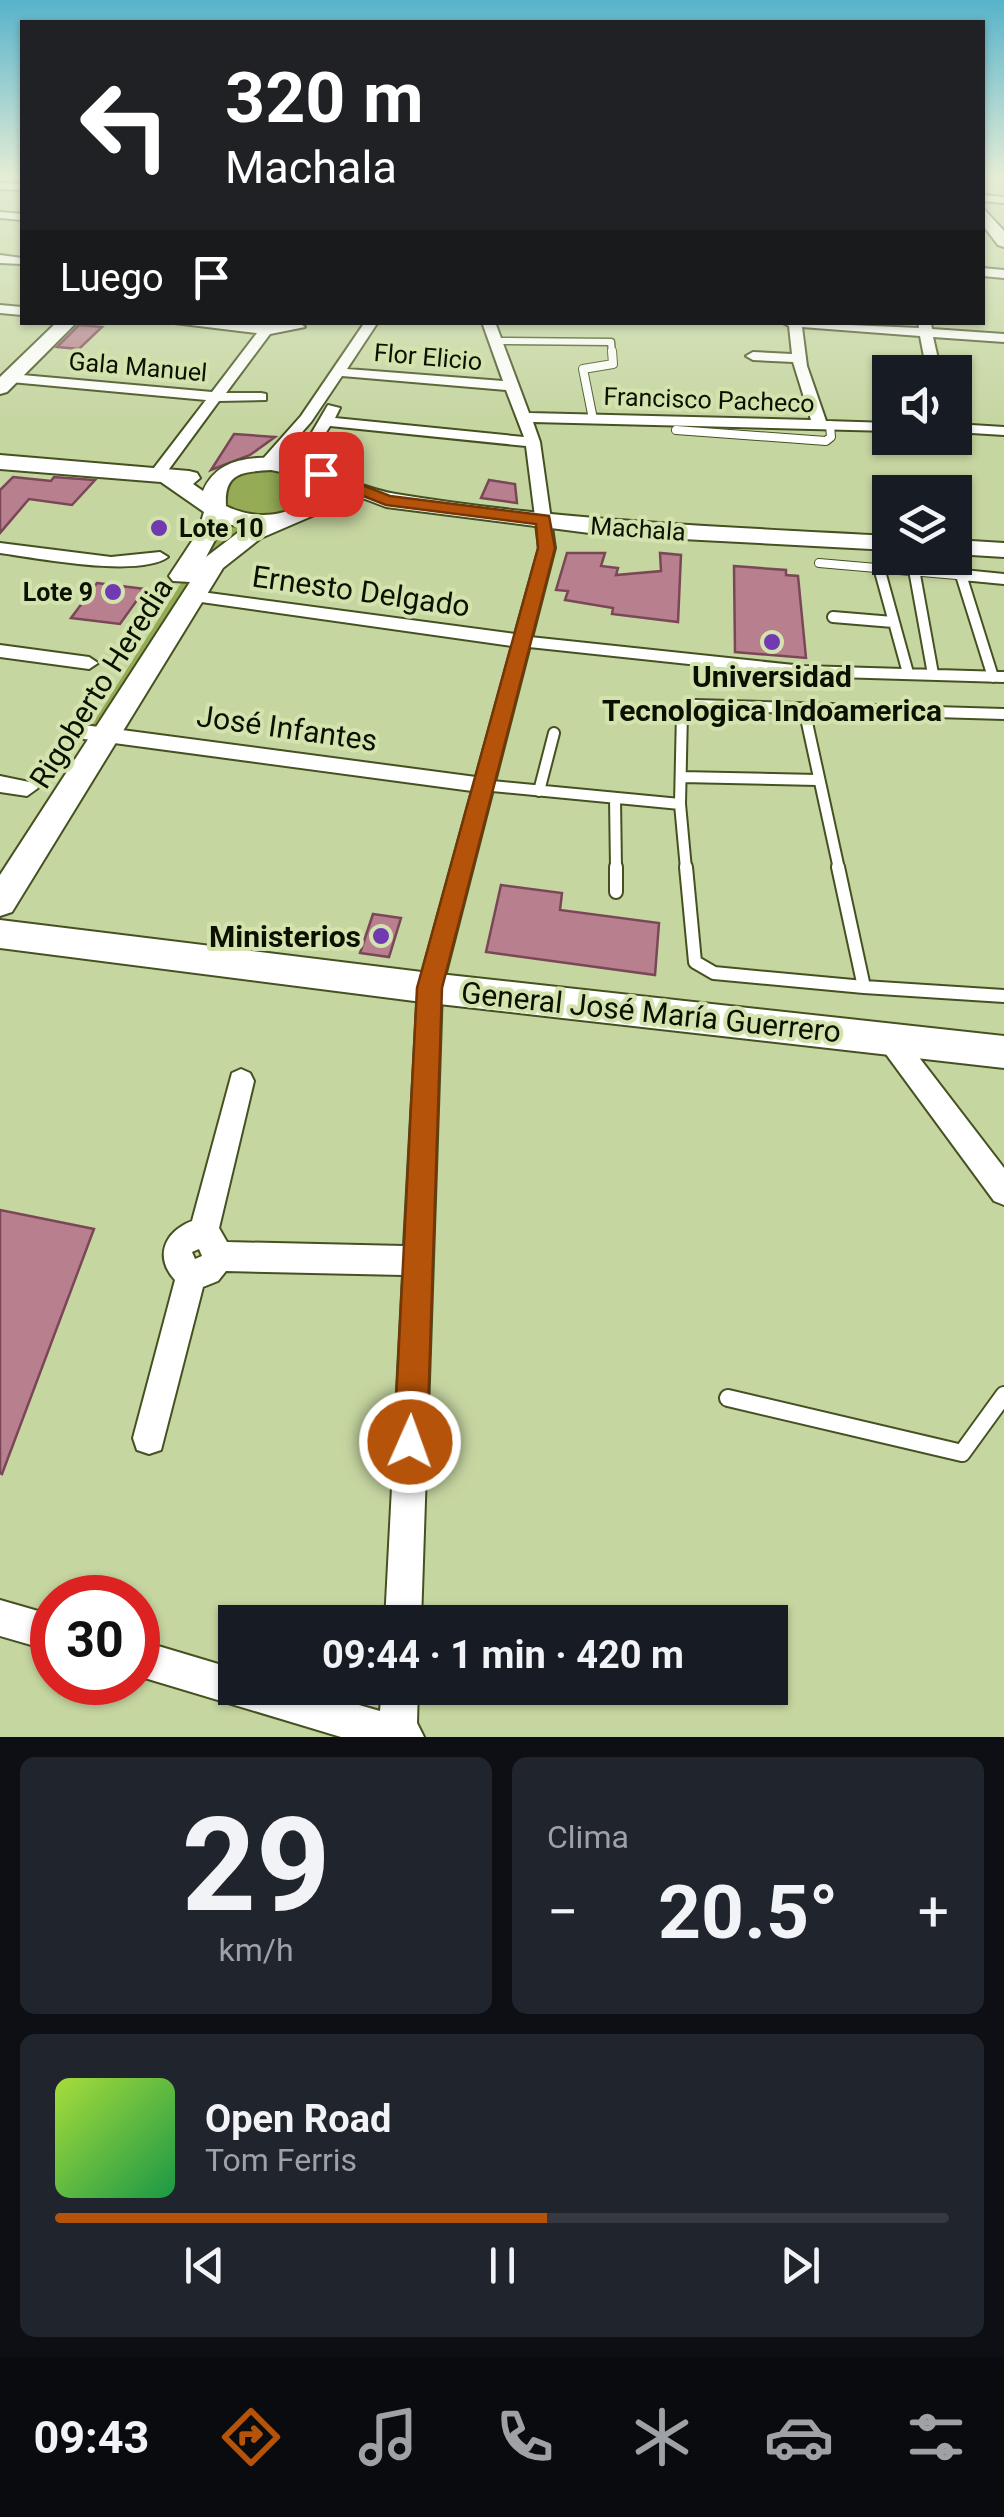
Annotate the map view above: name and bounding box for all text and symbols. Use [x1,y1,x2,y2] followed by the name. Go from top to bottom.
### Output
[225,57,424,139] text: 320 m
[60,60,190,190] icon: left
[225,141,397,194] text: Machala
[184,250,239,305] icon: arrive
[60,256,164,300] text: Luego
[373,338,483,376] street label: Flor Elicio
[68,347,208,387] street label: Gala Manuel
[872,355,972,575] map controls
[872,355,972,455] button: sound
[603,382,815,418] street label: Francisco Pacheco
[279,432,364,517] pin
[294,447,349,502] icon: arrive
[872,475,972,575] button: layers
[589,511,687,547] street label: Machala
[179,514,264,543] place label: Lote 10
[148,517,170,539] marker: Lote 10
[250,558,472,624] street label: Ernesto Delgado
[22,571,180,795] street label: Rigoberto Heredia
[23,578,93,607] place label: Lote 9
[102,581,124,603] marker: Lote 9
[761,631,783,653] marker: Universidad Tecnologica Indoamerica
[602,659,942,728] place label: Universidad Tecnologica Indoamerica
[195,698,379,758] street label: José Infantes
[209,919,361,954] place label: Ministerios
[370,925,392,947] marker: Ministerios
[459,975,843,1049] street label: General José María Guerrero
[358,1390,462,1494] position arrow
[30,1575,160,1705] speed limit sign: 30
[322,1633,684,1677] text: 09:44 · 1 min · 420 m
[181,1789,331,1942] text: 29
[547,1818,629,1856] text: Clima
[658,1868,838,1956] text: 20.5°
[547,1880,578,1944] text: −
[918,1880,949,1944] text: +
[218,1931,294,1969] text: km/h
[205,2097,391,2141] text: Open Road
[205,2141,357,2179] text: Tom Ferris
[177,2238,232,2293] icon: previous
[475,2238,530,2293] icon: pause
[773,2238,828,2293] icon: next
[216,2402,286,2472] icon: directions
[353,2402,423,2472] icon: music
[490,2402,560,2472] icon: phone
[627,2402,697,2472] icon: climate
[764,2402,834,2472] icon: car
[901,2402,971,2472] icon: filters
[33,2411,149,2464] text: 09:43

